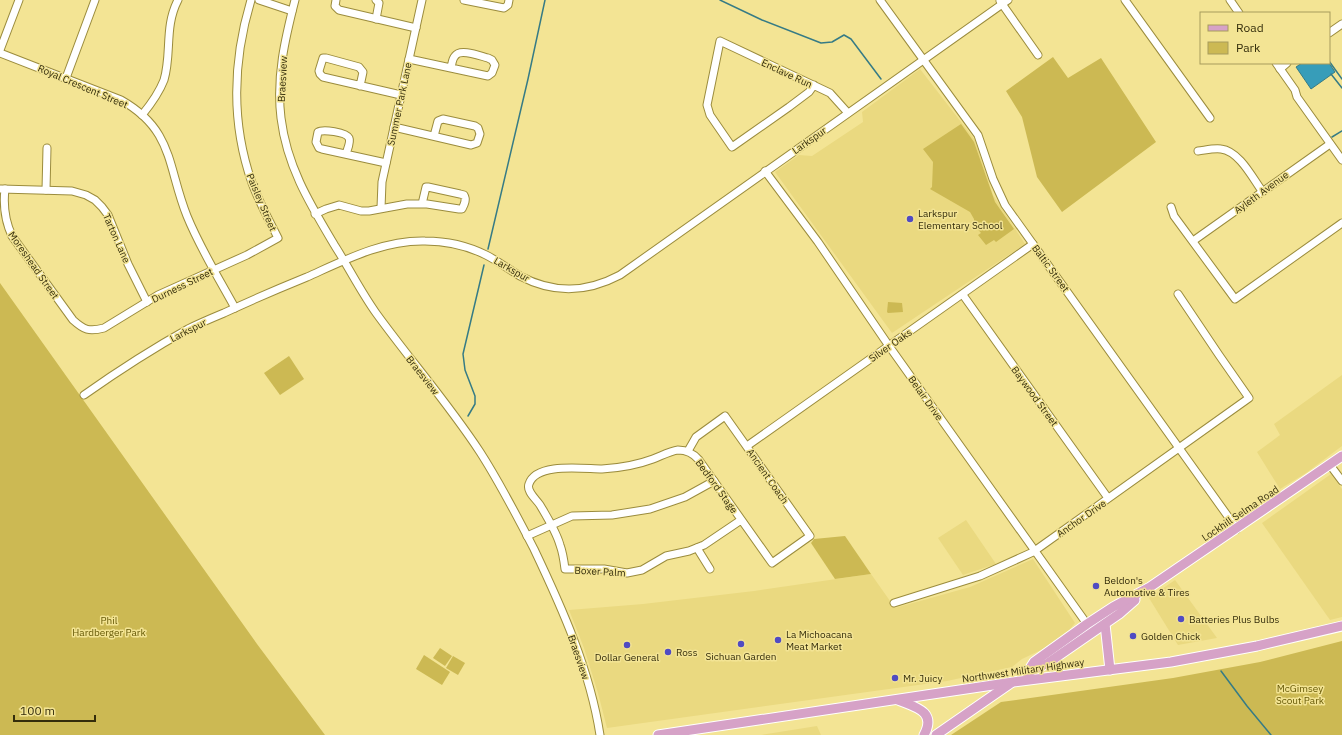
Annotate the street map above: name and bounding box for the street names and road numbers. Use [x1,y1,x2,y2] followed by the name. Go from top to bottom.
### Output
[275,55,290,102] street label: Braesview
[759,56,814,91] street label: Enclave Run
[384,61,415,147] street label: Summer Park Lane
[36,62,130,112] street label: Royal Crescent Street
[790,124,829,157] street label: Larkspur
[1231,168,1292,217] street label: Ayleth Avenue
[244,171,280,234] street label: Paisley Street
[100,211,133,265] street label: Tarton Lane
[5,229,62,302] street label: Moreshead Street
[1029,242,1072,295] street label: Baltic Street
[492,254,532,285] street label: Larkspur
[149,265,215,306] street label: Durness Street
[168,316,209,345] street label: Larkspur
[866,326,914,365] street label: Silver Oaks
[403,353,442,398] street label: Braesview
[1008,364,1061,429] street label: Baywood Street
[905,373,946,424] street label: Belair Drive
[744,446,791,506] street label: Ancient Coach
[693,457,741,516] street label: Bedford Stage
[1199,483,1281,544] street label: Lockhill Selma Road
[1054,496,1109,540] street label: Anchor Drive
[574,564,626,579] street label: Boxer Palm
[565,633,592,681] street label: Braesview
[961,655,1085,686] street label: Northwest Military Highway

